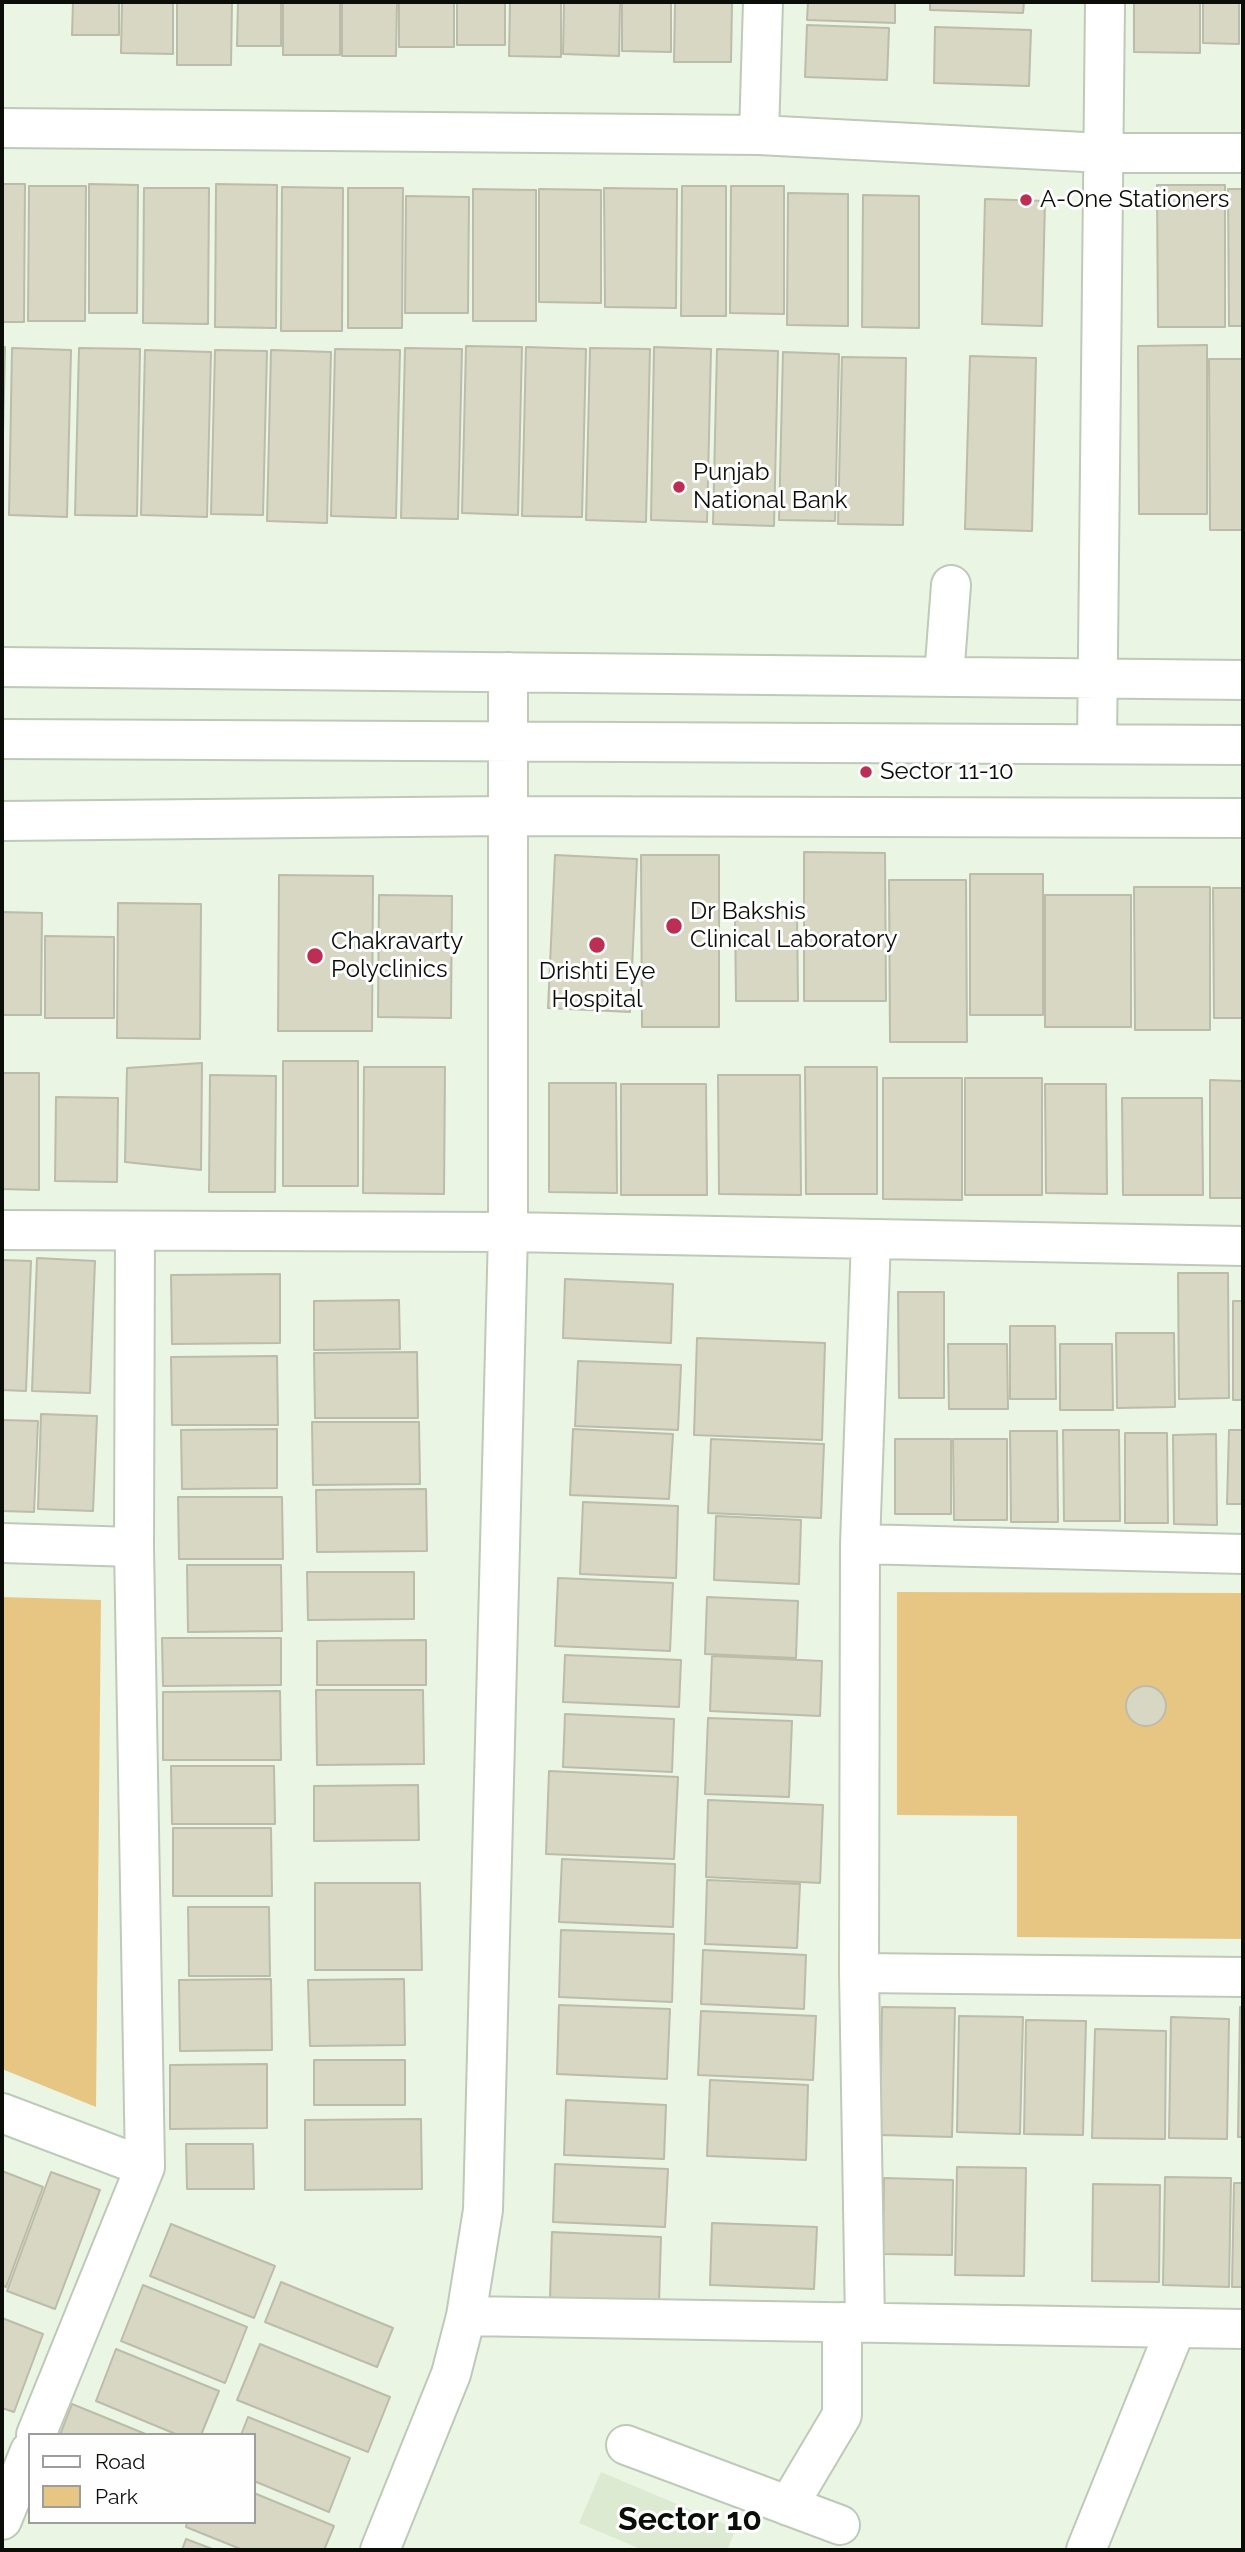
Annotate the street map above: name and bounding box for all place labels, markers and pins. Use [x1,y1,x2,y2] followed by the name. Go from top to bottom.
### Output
[1040,186,1229,214] place label: A-One Stationers
[1018,192,1034,208] marker: A-One Stationers
[693,459,847,515] place label: Punjab National Bank
[671,479,687,495] marker: Punjab National Bank
[880,758,1014,786] place label: Sector 11-10
[858,764,874,780] marker: Sector 11-10
[690,898,897,954] place label: Dr Bakshis Clinical Laboratory
[664,916,684,936] marker: Dr Bakshis Clinical Laboratory
[331,928,463,984] place label: Chakravarty Polyclinics
[587,935,607,955] marker: Drishti Eye Hospital
[305,946,325,966] marker: Chakravarty Polyclinics
[539,958,655,1014] place label: Drishti Eye Hospital

